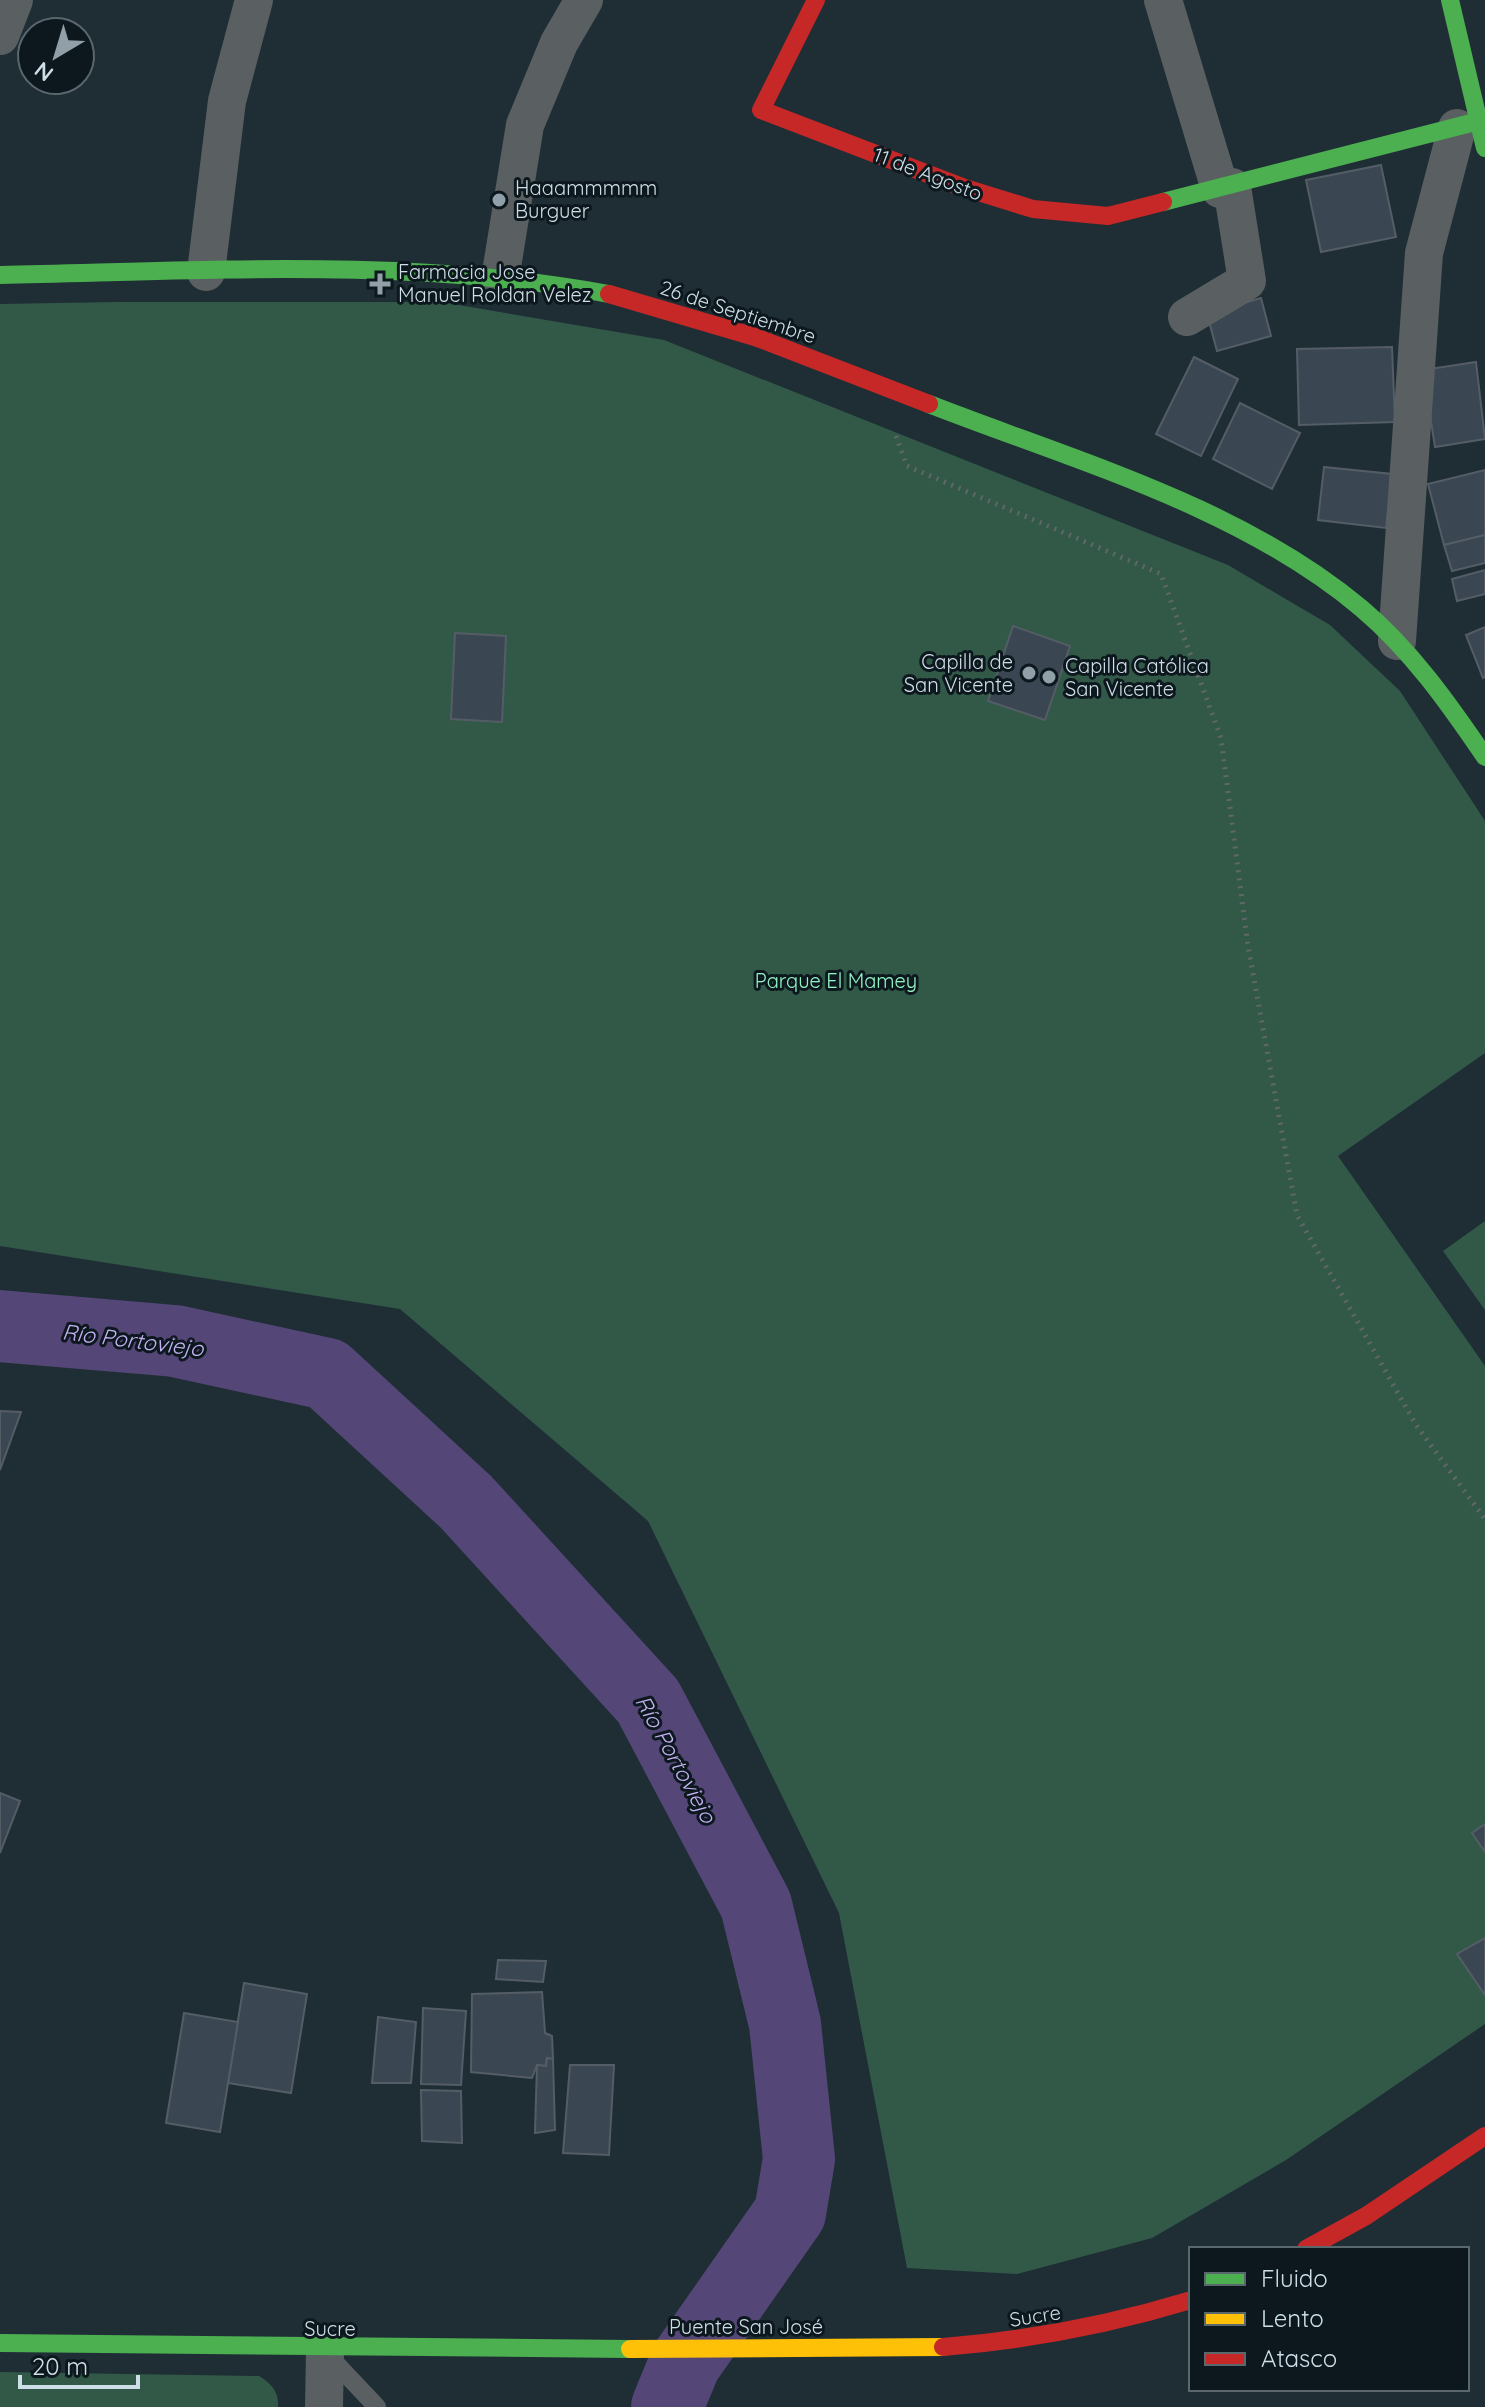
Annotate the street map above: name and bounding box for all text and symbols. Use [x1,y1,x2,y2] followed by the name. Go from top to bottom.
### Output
[16,16,96,96] north arrow
[29,56,59,88] text: N
[870,141,986,206] street label: 11 de Agosto
[515,175,657,223] place label: Haaammmmm Burguer
[490,191,508,209] marker: Haaammmmm Burguer
[398,259,591,307] place label: Farmacia Jose Manuel Roldan Velez
[369,273,391,295] marker: Farmacia Jose Manuel Roldan Velez
[657,275,819,348] street label: 26 de Septiembre
[904,649,1013,697] place label: Capilla de San Vicente
[1065,653,1209,701] place label: Capilla Católica San Vicente
[1020,664,1038,682] marker: Capilla de San Vicente
[1040,668,1058,686] marker: Capilla Católica San Vicente
[755,968,917,993] park label: Parque El Mamey
[61,1317,207,1363] water label: Río Portoviejo
[629,1690,723,1829] water label: Río Portoviejo
[1189,2247,1469,2391] legend
[1261,2263,1328,2293] text: Fluido
[1008,2299,1062,2332] street label: Sucre
[1261,2303,1324,2333] text: Lento
[669,2314,823,2339] street label: Puente San José
[304,2316,356,2341] street label: Sucre
[20,2339,138,2389] scale bar
[1261,2343,1337,2373] text: Atasco
[32,2351,88,2381] text: 20 m

